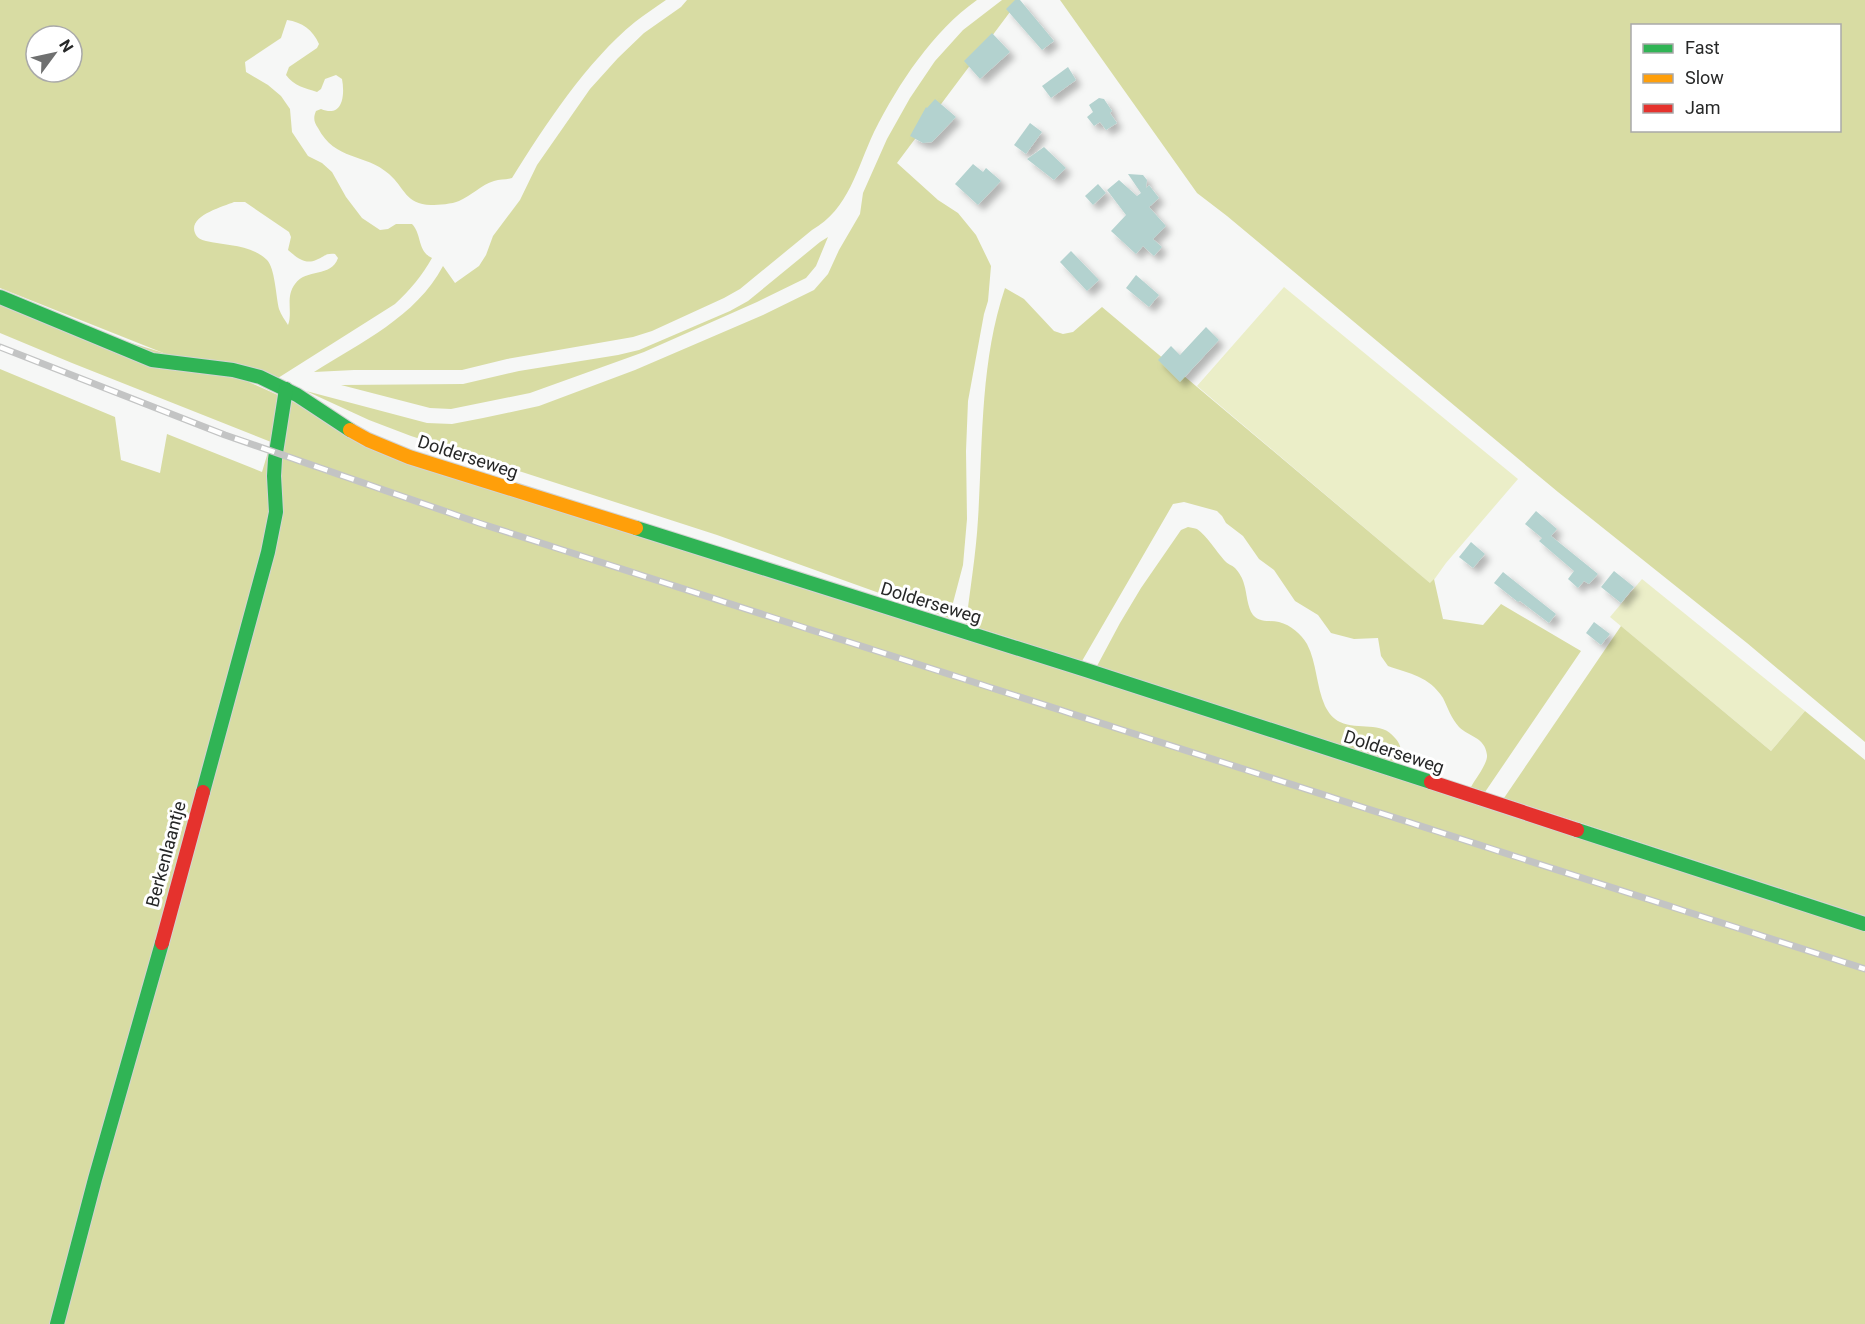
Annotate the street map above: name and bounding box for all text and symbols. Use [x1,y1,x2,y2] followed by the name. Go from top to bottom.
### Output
[24,24,84,84] north arrow
[1631,24,1841,132] legend
[55,36,77,56] text: N
[1685,37,1720,58] text: Fast
[1685,67,1724,88] text: Slow
[1685,97,1721,118] text: Jam
[415,430,521,483] street label: Dolderseweg
[878,577,984,628] street label: Dolderseweg
[1341,725,1447,778] street label: Dolderseweg
[141,799,190,909] street label: Berkenlaantje

